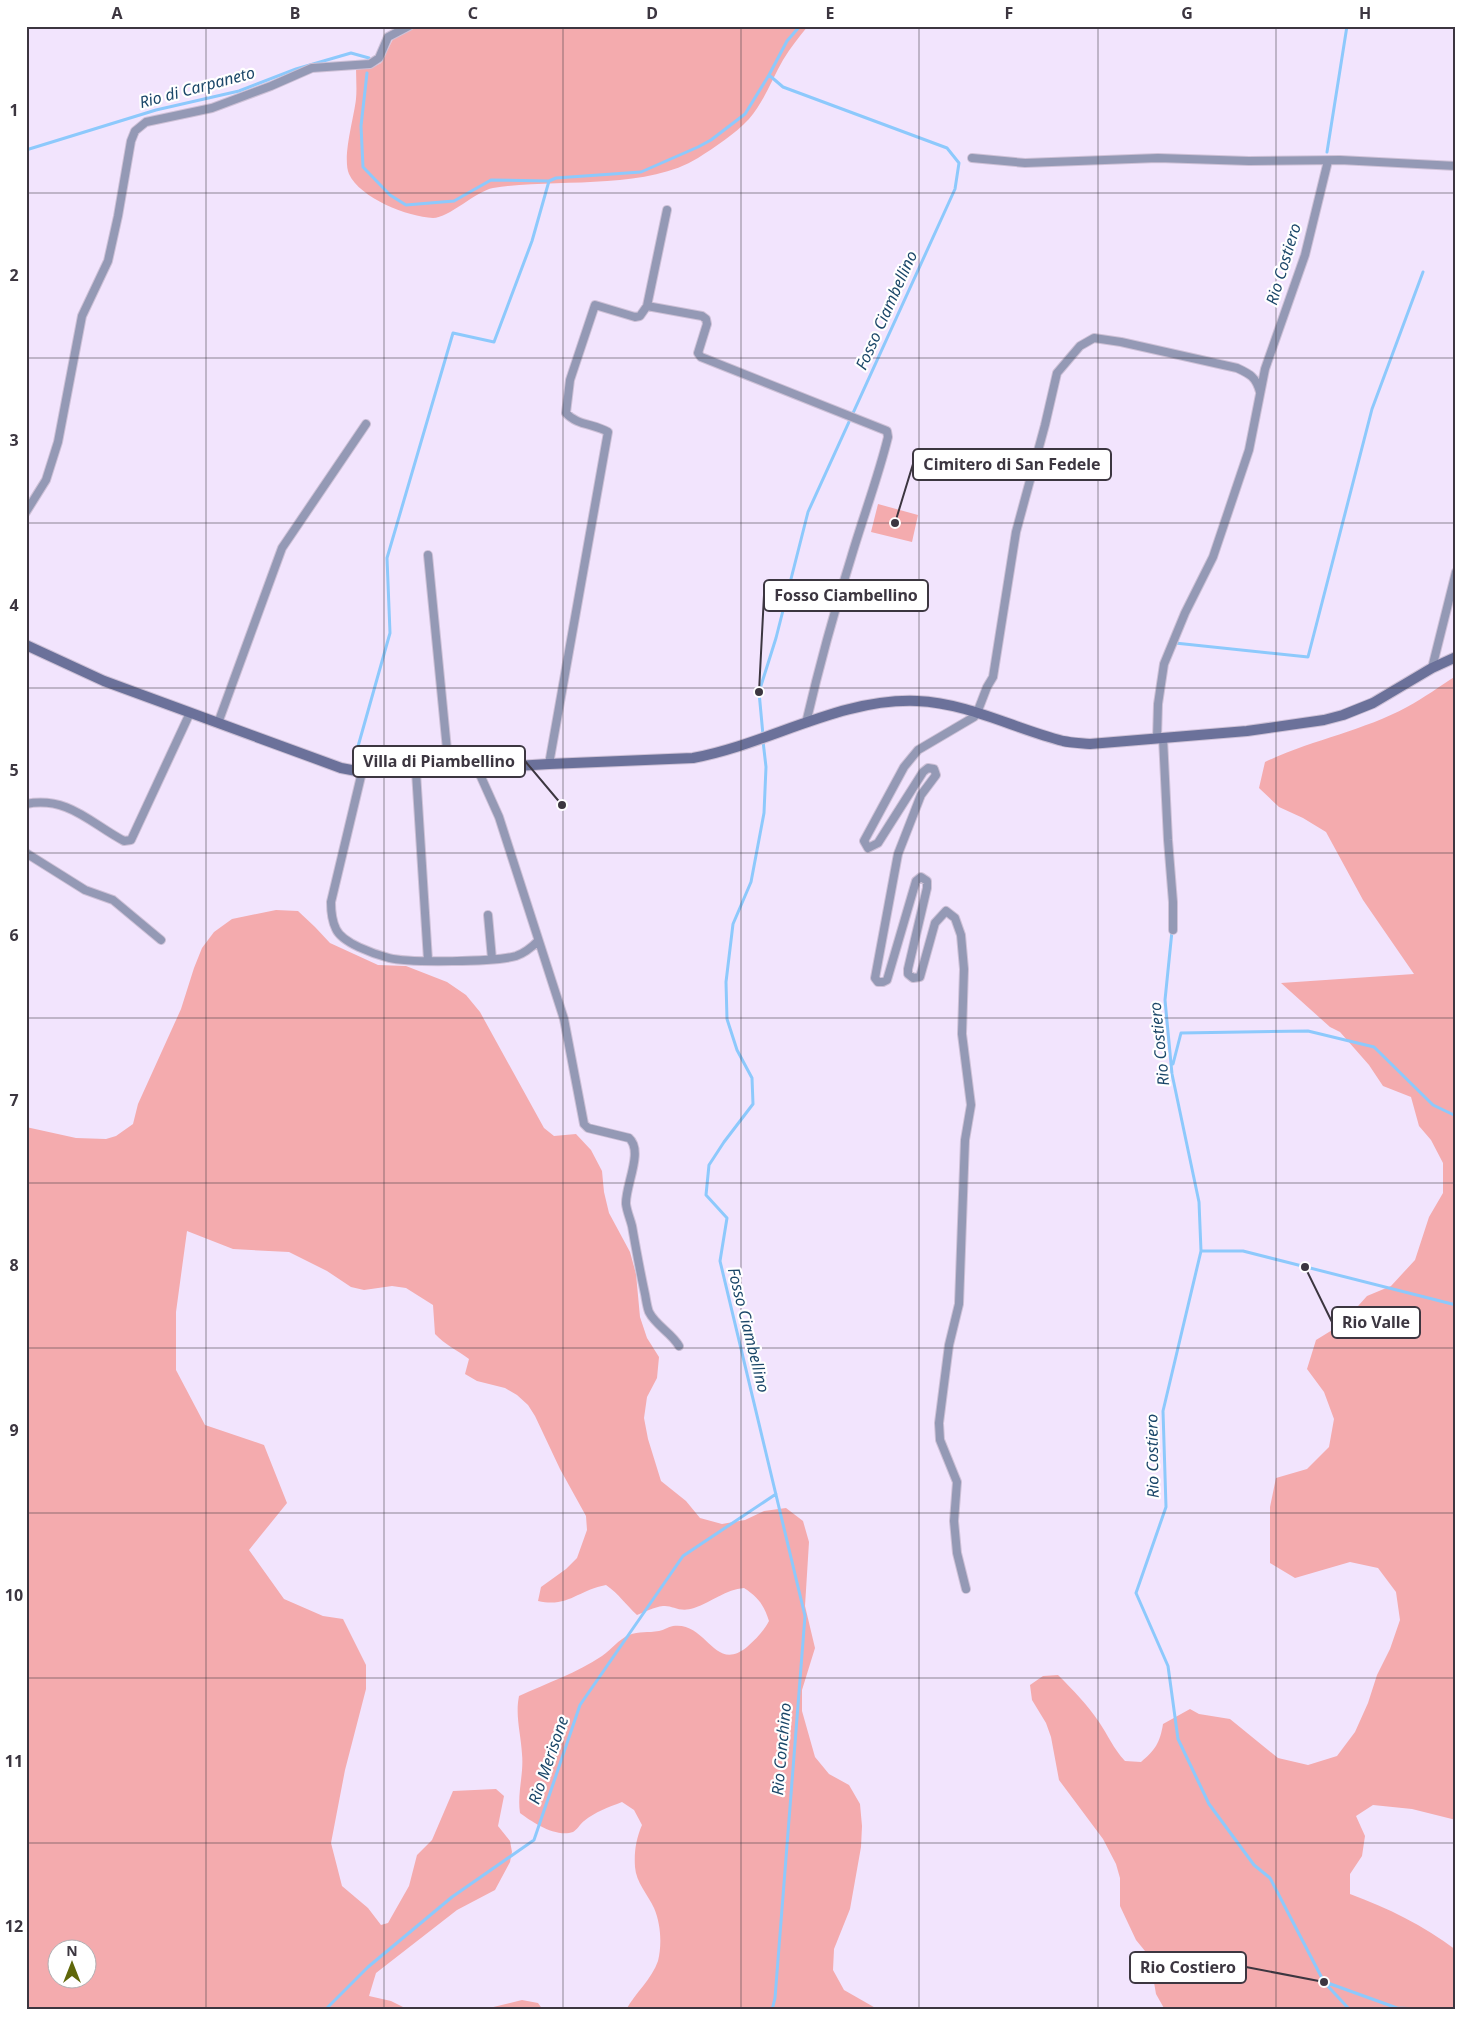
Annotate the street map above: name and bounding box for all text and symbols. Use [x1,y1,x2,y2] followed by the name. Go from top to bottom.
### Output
[111,2,123,24] text: A
[290,2,300,24] text: B
[468,2,478,24] text: C
[646,2,658,24] text: D
[826,2,835,24] text: E
[1005,2,1013,24] text: F
[1181,2,1193,24] text: G
[1359,2,1371,24] text: H
[137,61,257,113] water label: Rio di Carpaneto
[9,99,19,121] text: 1
[1260,220,1306,308] water label: Rio Costiero
[850,247,922,373] water label: Fosso Ciambellino
[9,264,19,286] text: 2
[9,429,19,451] text: 3
[913,449,1111,480] callout: Cimitero di San Fedele
[923,453,1101,475] text: Cimitero di San Fedele
[764,580,928,611] callout: Fosso Ciambellino
[774,584,918,606] text: Fosso Ciambellino
[9,594,19,616] text: 4
[353,746,525,777] callout: Villa di Piambellino
[363,750,515,772] text: Villa di Piambellino
[9,759,19,781] text: 5
[9,924,19,946] text: 6
[1144,1001,1174,1087] water label: Rio Costiero
[9,1089,19,1111] text: 7
[9,1254,19,1276] text: 8
[723,1265,775,1395] water label: Fosso Ciambellino
[1332,1307,1420,1338] callout: Rio Valle
[1342,1311,1410,1333] text: Rio Valle
[1140,1414,1164,1498] water label: Rio Costiero
[9,1419,19,1441] text: 9
[5,1584,23,1606] text: 10
[766,1702,796,1796] water label: Rio Conchino
[523,1713,573,1807] water label: Rio Merisone
[5,1750,23,1772] text: 11
[5,1915,23,1937] text: 12
[48,1938,98,1988] north arrow
[66,1941,78,1960] text: N
[1130,1952,1246,1983] callout: Rio Costiero
[1140,1956,1236,1978] text: Rio Costiero

